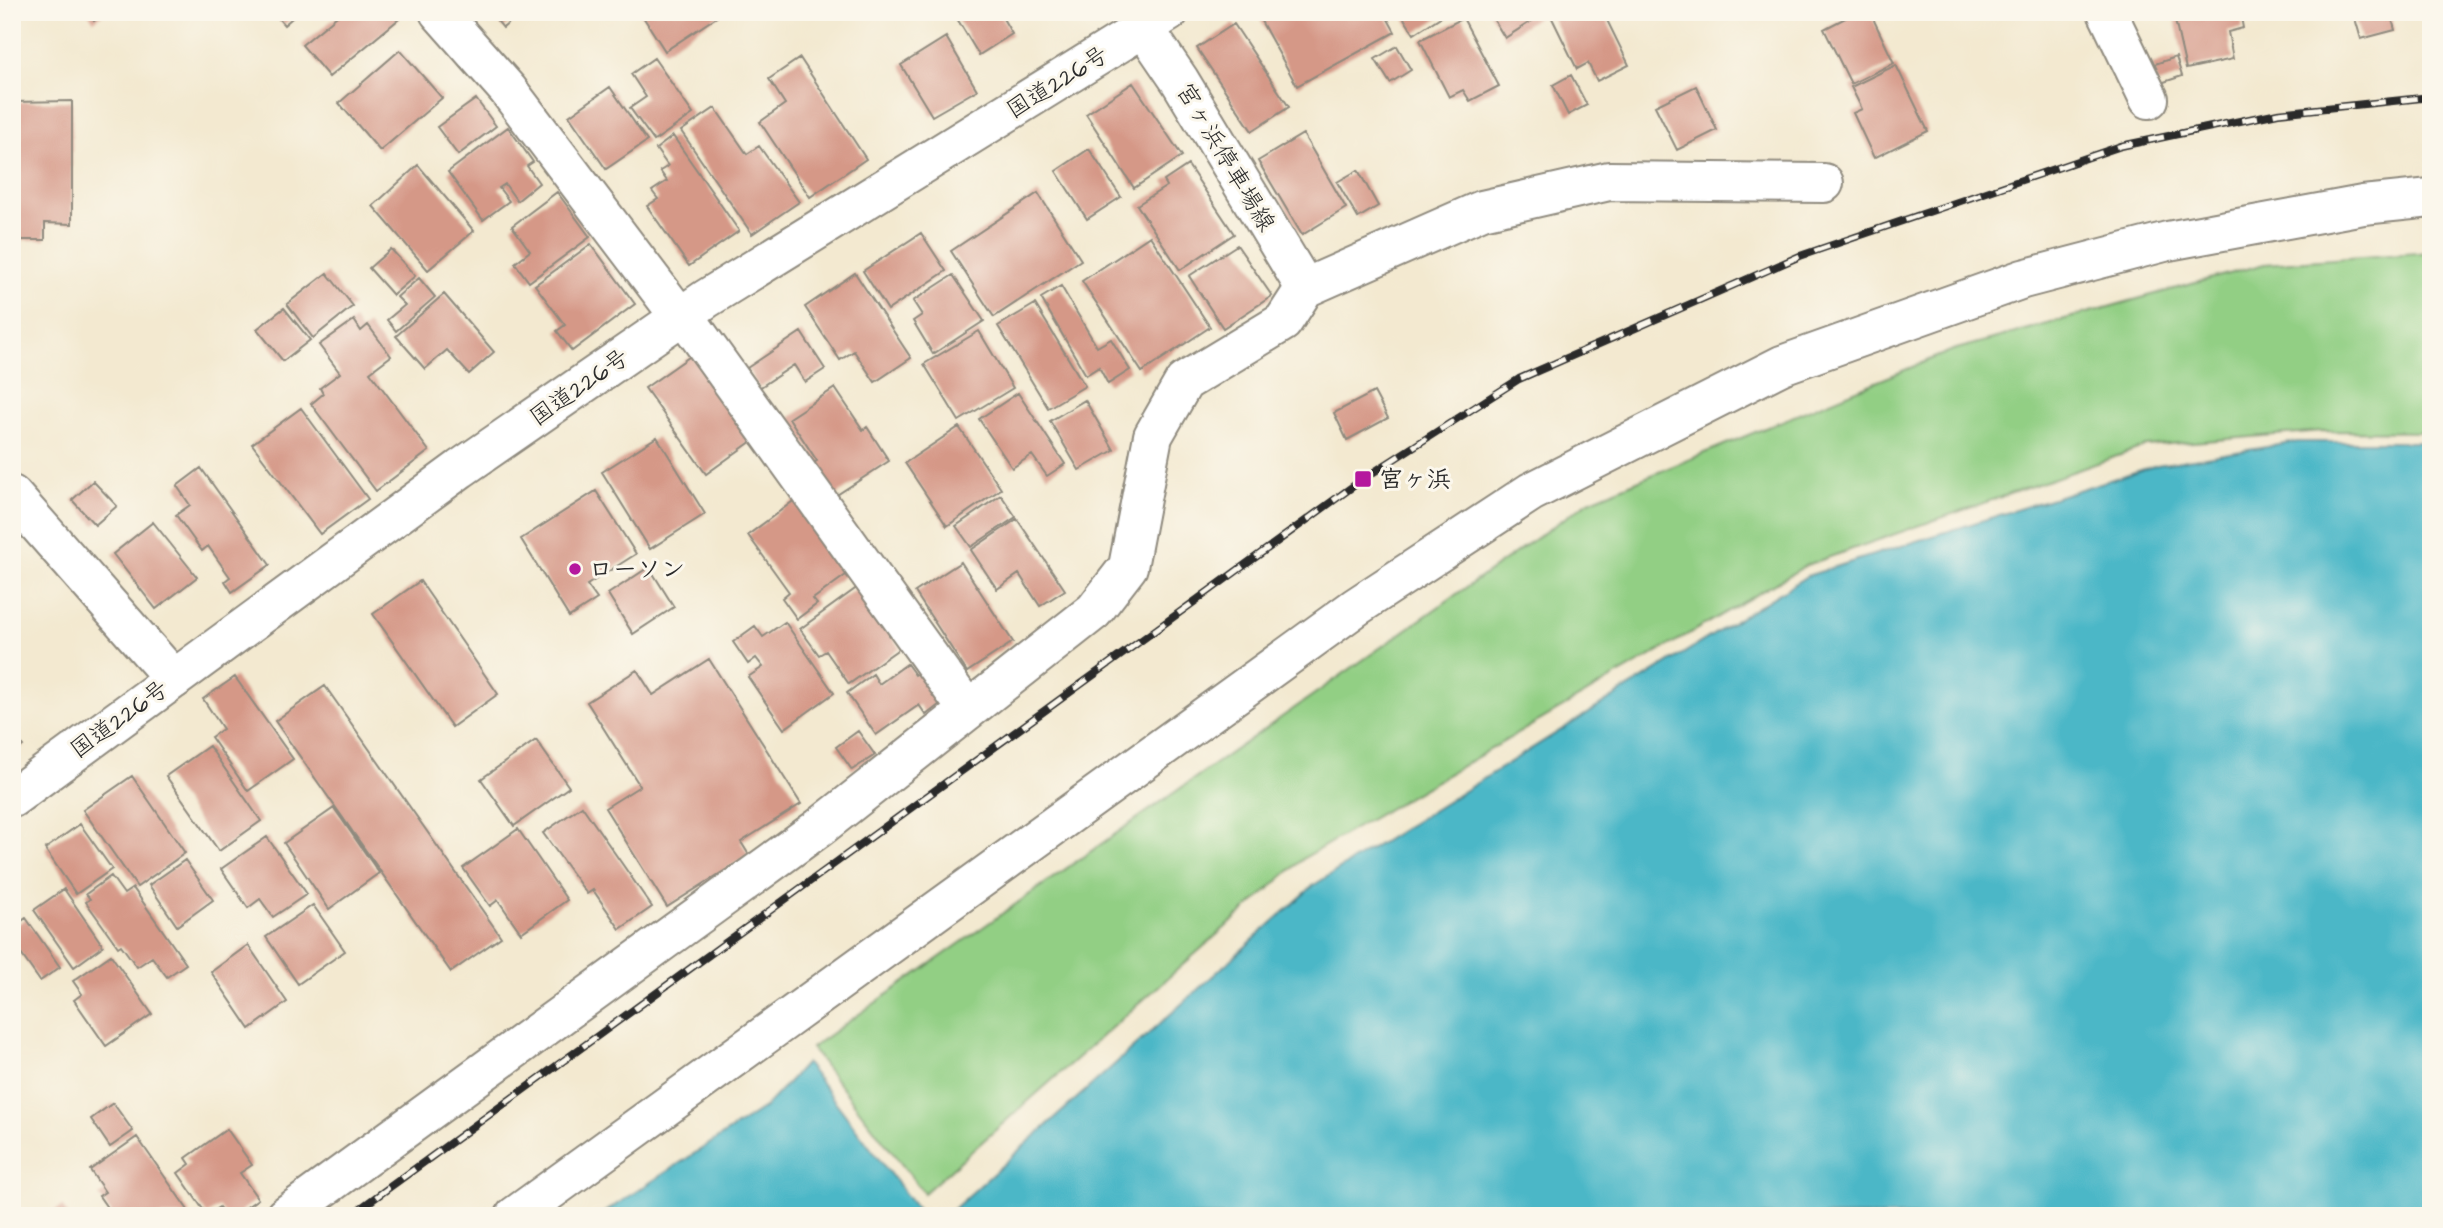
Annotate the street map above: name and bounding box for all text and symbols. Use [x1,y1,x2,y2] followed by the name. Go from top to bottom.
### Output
[1000,38,1115,128] street label: 国道226号
[1167,77,1283,238] street label: 宮ヶ浜停車場線
[523,341,636,435] street label: 国道226号
[1379,463,1451,497] place label: 宮ヶ浜
[1353,469,1373,489] marker: 宮ヶ浜
[589,553,685,587] place label: ローソン
[567,561,583,577] marker: ローソン
[63,672,176,767] street label: 国道226号

